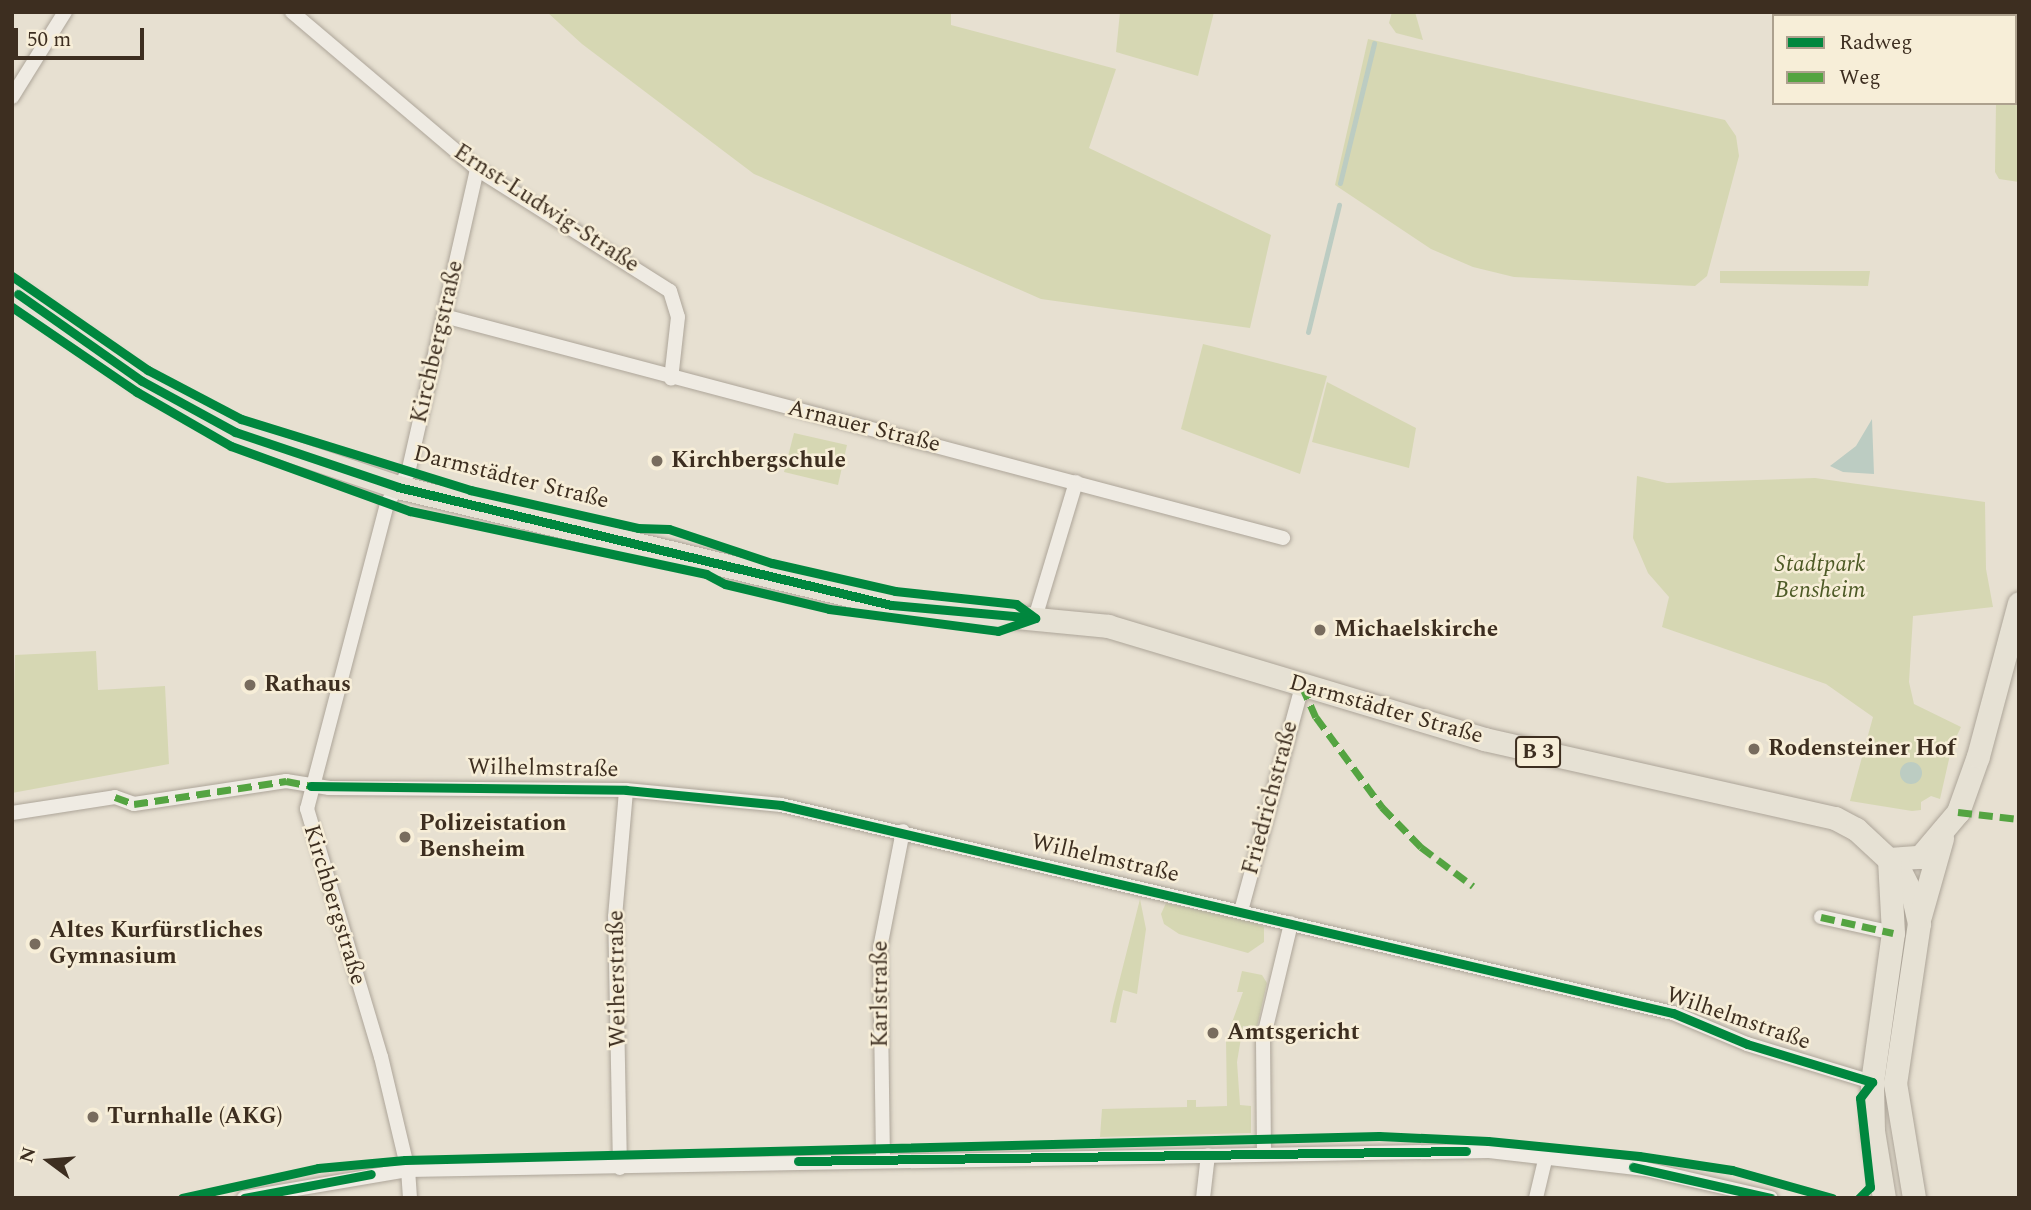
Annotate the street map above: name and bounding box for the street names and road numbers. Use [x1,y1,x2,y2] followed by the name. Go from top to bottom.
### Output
[448,139,644,279] street label: Ernst-Ludwig-Straße
[406,258,470,426] street label: Kirchbergstraße
[785,395,943,459] street label: Arnauer Straße
[410,440,612,516] street label: Darmstädter Straße
[1286,669,1486,751] street label: Darmstädter Straße
[1237,718,1305,878] street label: Friedrichstraße
[1514,734,1562,770] road number: B 3
[467,754,619,784] street label: Wilhelmstraße
[297,822,371,988] street label: Kirchbergstraße
[1028,829,1182,889] street label: Wilhelmstraße
[603,910,633,1048] street label: Weiherstraße
[867,941,895,1047] street label: Karlstraße
[1662,981,1814,1057] street label: Wilhelmstraße

